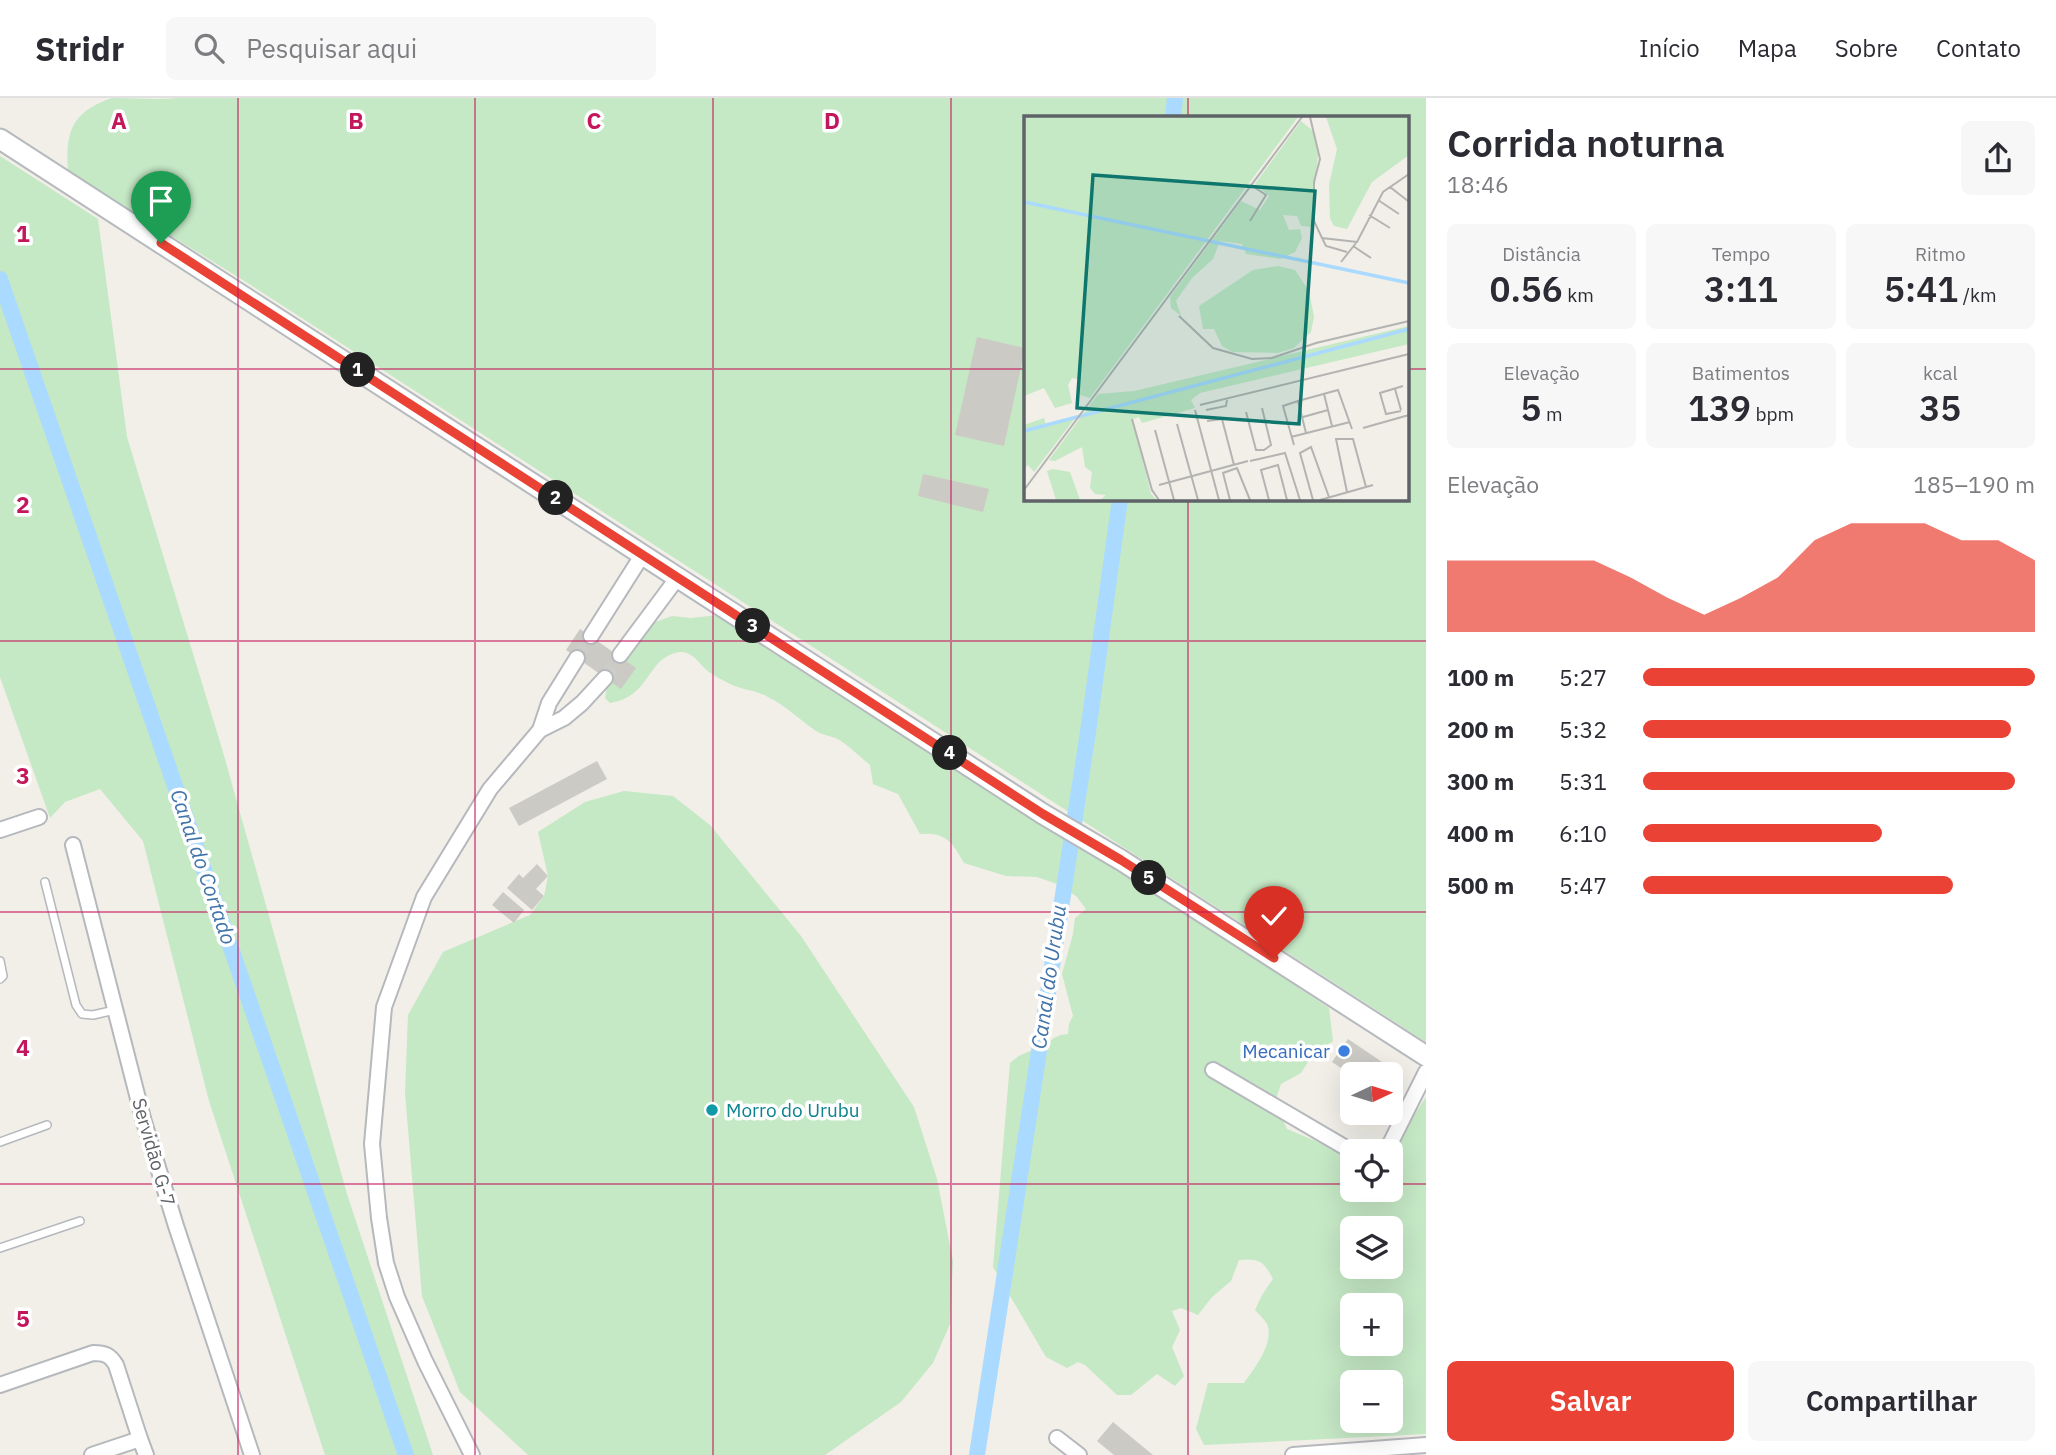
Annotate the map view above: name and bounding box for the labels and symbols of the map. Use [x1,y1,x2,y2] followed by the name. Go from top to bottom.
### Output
[111,105,127,135] text: A
[348,105,364,135] text: B
[587,105,602,135] text: C
[824,105,840,135] text: D
[1024,116,1408,500] inset map
[131,171,191,243] pin
[16,218,30,248] text: 1
[340,352,376,388] pin: 1
[538,480,574,516] pin: 2
[16,489,30,519] text: 2
[736,608,770,644] pin: 3
[932,736,968,770] pin: 4
[16,760,30,790] text: 3
[164,785,244,948] water label: Canal do Cortado
[1132,860,1166,896] pin: 5
[1244,886,1304,958] pin
[1024,903,1072,1051] water label: Canal do Urubu
[16,1032,30,1062] text: 4
[1242,1039,1330,1063] place label: Mecanicar
[1336,1043,1352,1059] marker: Mecanicar
[1340,1062,1404,1125] north arrow
[127,1095,181,1209] street label: Servidão G-7
[726,1098,860,1122] place label: Morro do Urubu
[704,1102,720,1118] marker: Morro do Urubu
[16,1303,30,1333] text: 5

